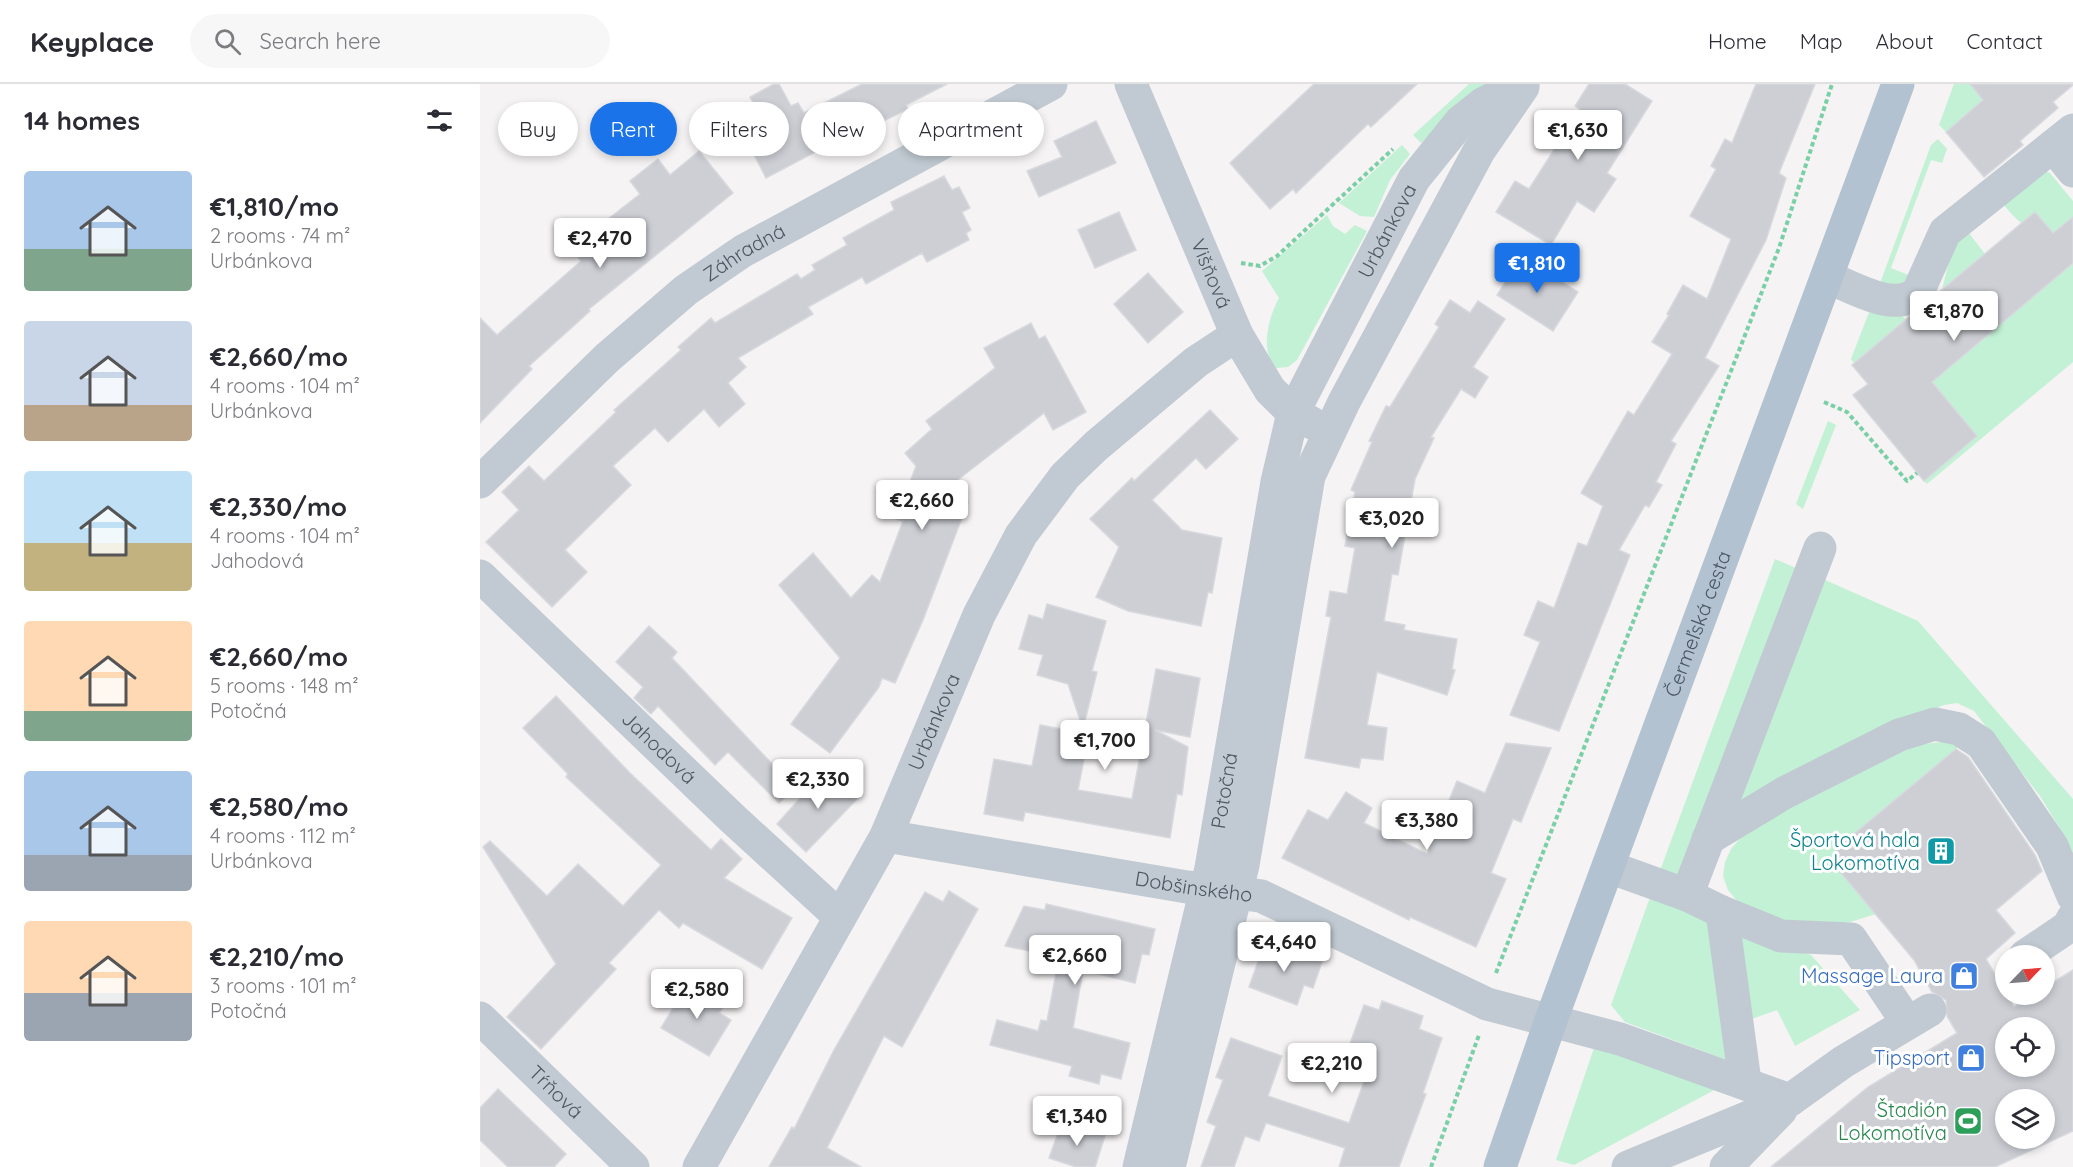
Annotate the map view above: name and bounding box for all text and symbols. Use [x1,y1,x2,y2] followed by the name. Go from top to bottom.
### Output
[190,14,610,68] search box
[30,24,154,59] text: Keyplace
[211,25,244,58] icon: search
[259,27,381,55] text: Search here
[1708,28,1767,54] text: Home
[1800,28,1843,54] text: Map
[1876,28,1934,54] text: About
[1967,28,2043,54] text: Contact
[498,102,578,156] chip: Buy
[590,102,677,156] chip: Rent
[689,102,789,156] chip: Filters
[801,102,886,156] chip: New
[898,102,1044,156] chip: Apartment
[24,104,140,137] text: 14 homes
[423,104,456,137] icon: filters
[1529,110,1627,161] pin: €1,630
[1548,117,1608,142] text: €1,630
[1352,179,1421,282] street label: Urbánkova
[210,190,339,223] text: €1,810/mo
[72,195,144,267] icon: home
[551,218,649,269] pin: €2,470
[698,218,789,287] street label: Záhradná
[210,223,350,248] text: 2 rooms · 74 m²
[568,225,632,250] text: €2,470
[1186,235,1237,312] street label: Višňová
[1488,243,1586,294] pin: €1,810
[210,248,313,273] text: Urbánkova
[1509,250,1565,275] text: €1,810
[1905,291,2003,342] pin: €1,870
[1924,298,1984,323] text: €1,870
[210,340,348,373] text: €2,660/mo
[72,345,144,417] icon: home
[210,373,360,398] text: 4 rooms · 104 m²
[210,398,313,423] text: Urbánkova
[873,480,971,531] pin: €2,660
[890,487,954,512] text: €2,660
[210,490,347,523] text: €2,330/mo
[72,495,144,567] icon: home
[1343,498,1441,549] pin: €3,020
[1360,505,1424,530] text: €3,020
[210,523,360,548] text: 4 rooms · 104 m²
[1659,547,1736,700] street label: Čermeľská cesta
[210,548,304,573] text: Jahodová
[210,640,348,673] text: €2,660/mo
[72,645,144,717] icon: home
[902,669,965,774] street label: Urbánkova
[210,673,359,698] text: 5 rooms · 148 m²
[210,698,287,723] text: Potočná
[617,706,702,789] street label: Jahodová
[1056,720,1154,771] pin: €1,700
[1074,727,1136,752] text: €1,700
[1205,751,1243,830] street label: Potočná
[769,759,867,810] pin: €2,330
[786,766,850,791] text: €2,330
[210,790,348,823] text: €2,580/mo
[72,795,144,867] icon: home
[1378,800,1476,851] pin: €3,380
[1396,807,1458,832] text: €3,380
[210,823,356,848] text: 4 rooms · 112 m²
[1790,827,1920,875] place label: Športová hala Lokomotíva
[1925,835,1957,867] building icon: Športová hala Lokomotíva
[210,848,313,873] text: Urbánkova
[1133,865,1254,907] street label: Dobšinského
[1235,922,1333,973] pin: €4,640
[1252,929,1316,954] text: €4,640
[1026,935,1124,986] pin: €2,660
[210,940,344,973] text: €2,210/mo
[1043,942,1107,967] text: €2,660
[72,945,144,1017] icon: home
[1995,945,2055,1005] north arrow
[1995,945,2055,1149] map controls
[1948,960,1980,992] shop icon: Massage Laura
[1801,963,1943,988] place label: Massage Laura
[648,969,746,1020] pin: €2,580
[210,973,357,998] text: 3 rooms · 101 m²
[665,976,729,1001] text: €2,580
[210,998,287,1023] text: Potočná
[1995,1017,2055,1077] button: locate
[1955,1042,1987,1074] shop icon: Tipsport
[1283,1043,1381,1094] pin: €2,210
[1873,1045,1950,1070] place label: Tipsport
[1302,1050,1362,1075] text: €2,210
[524,1060,589,1124] street label: Tŕňová
[1995,1089,2055,1149] button: layers
[1028,1096,1126,1147] pin: €1,340
[1838,1097,1947,1145] place label: Štadión Lokomotíva
[1047,1103,1107,1128] text: €1,340
[1952,1105,1984,1137] sports icon: Štadión Lokomotíva

